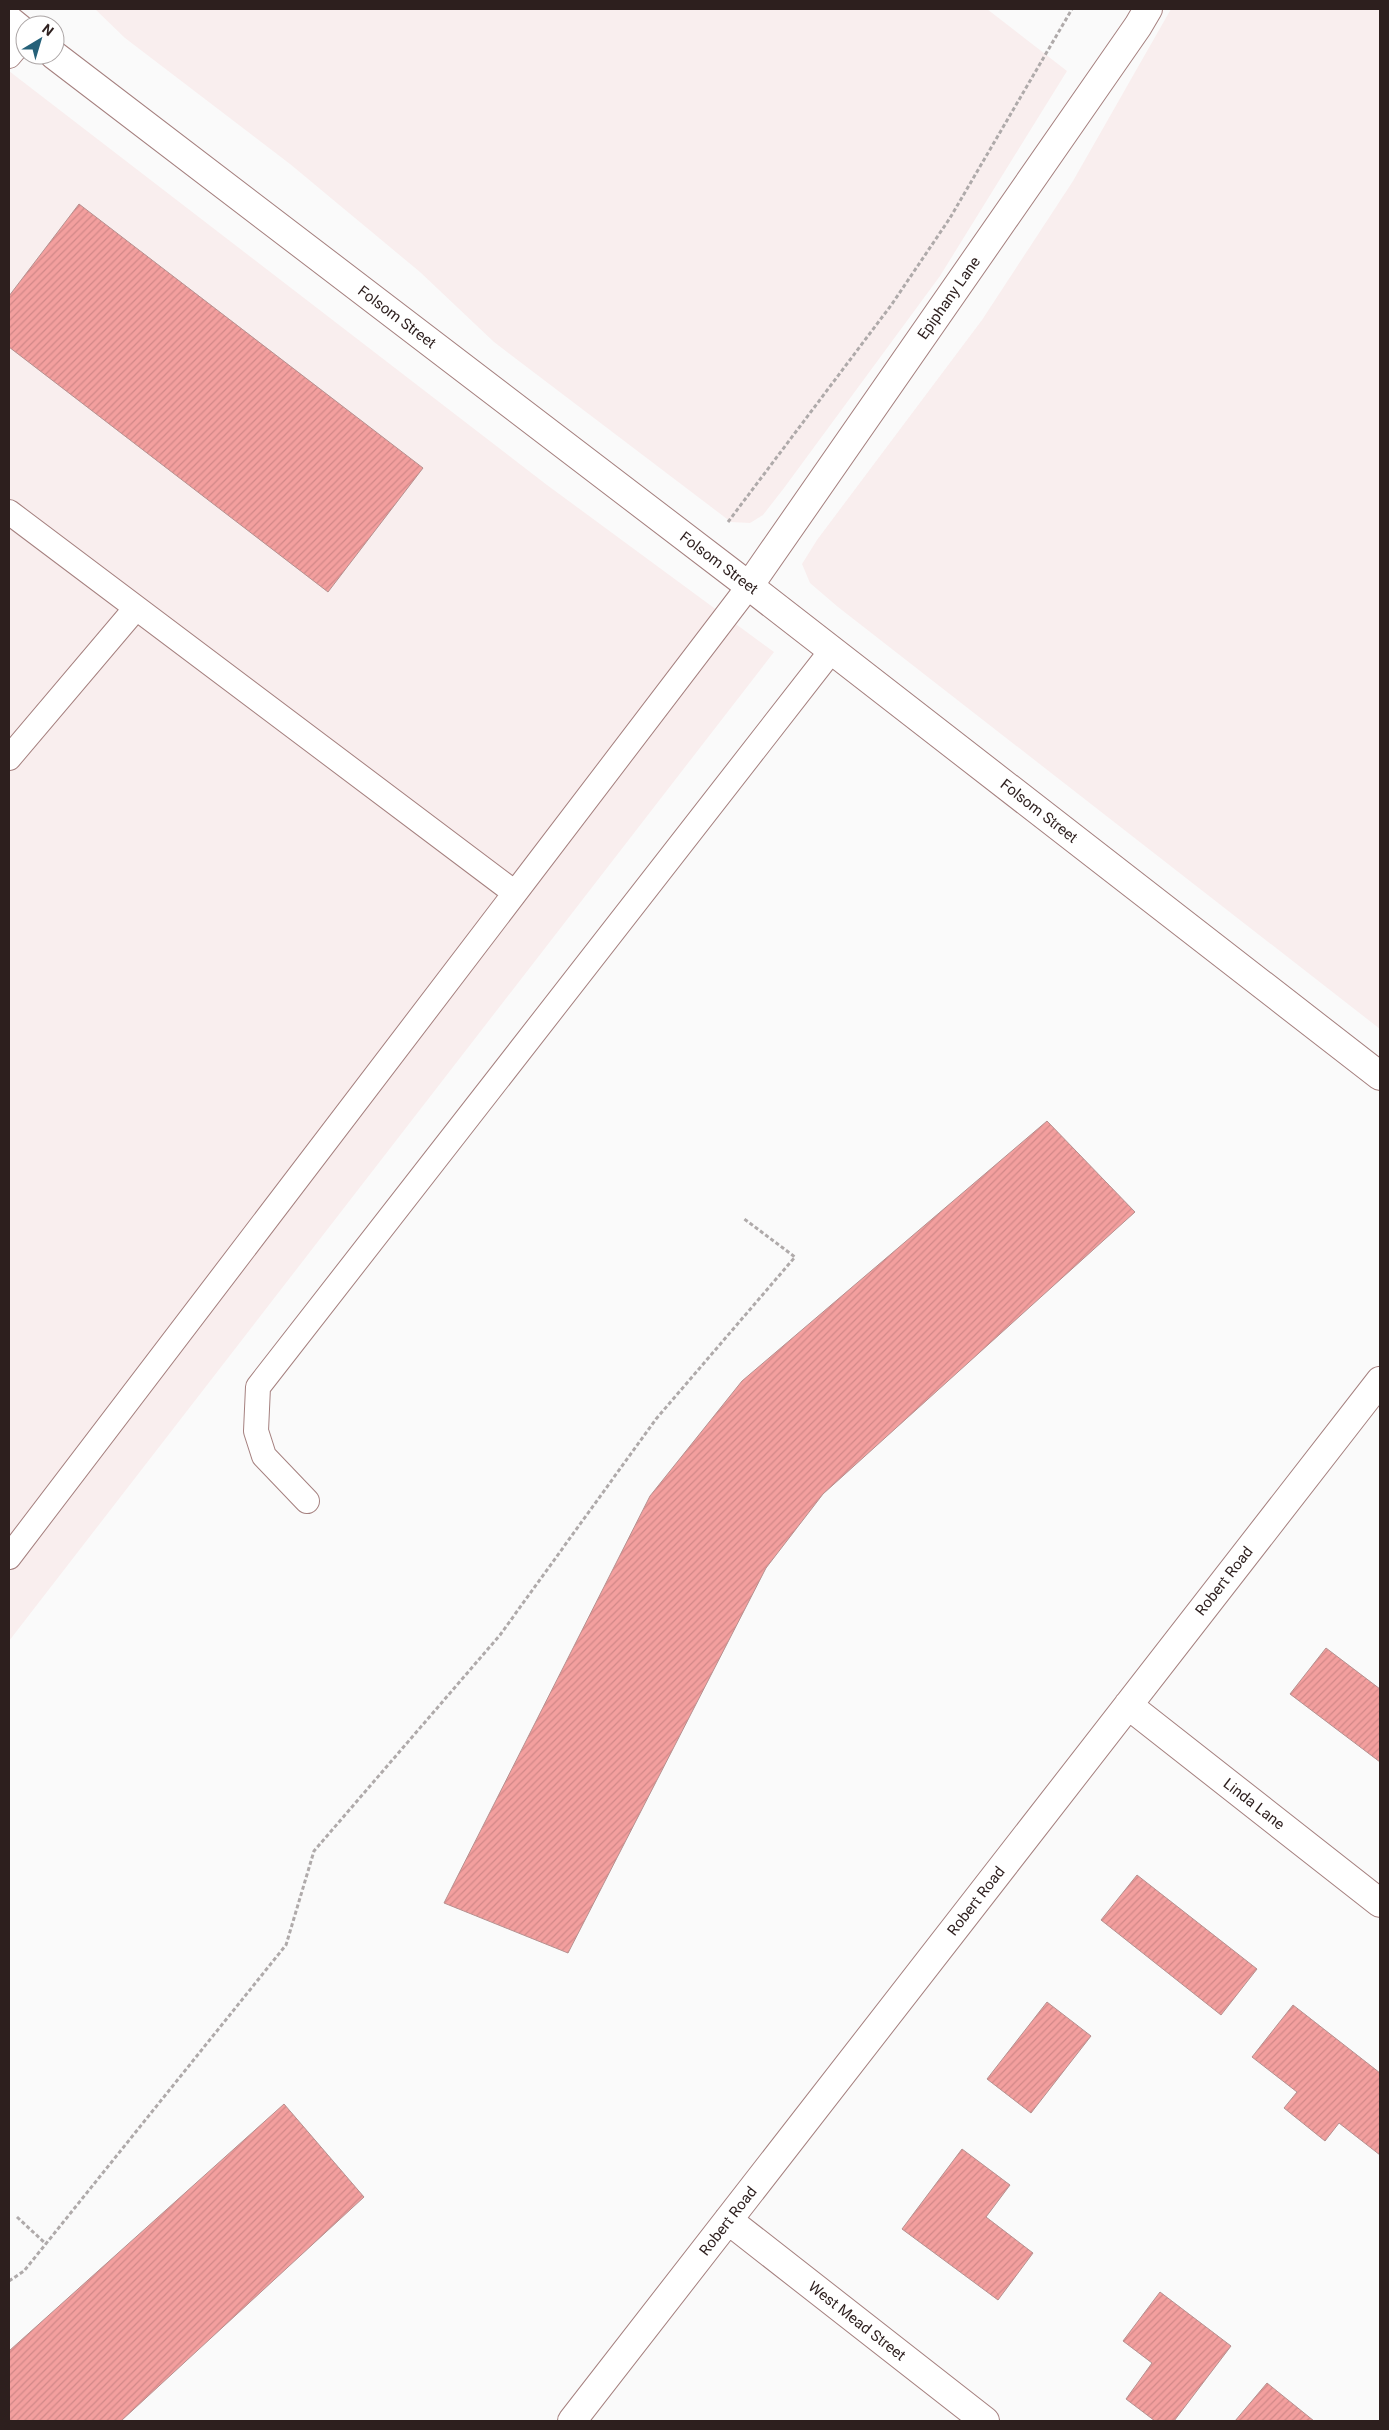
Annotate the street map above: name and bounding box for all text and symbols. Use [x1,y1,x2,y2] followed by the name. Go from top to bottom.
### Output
[15,15,65,65] north arrow
[39,20,57,39] text: N
[914,253,984,343] street label: Epiphany Lane
[354,282,440,352] street label: Folsom Street
[676,528,762,598] street label: Folsom Street
[997,775,1081,847] street label: Folsom Street
[1191,1543,1257,1619] street label: Robert Road
[1220,1774,1288,1834] street label: Linda Lane
[943,1863,1009,1939] street label: Robert Road
[695,2183,761,2259] street label: Robert Road
[805,2277,909,2365] street label: West Mead Street

